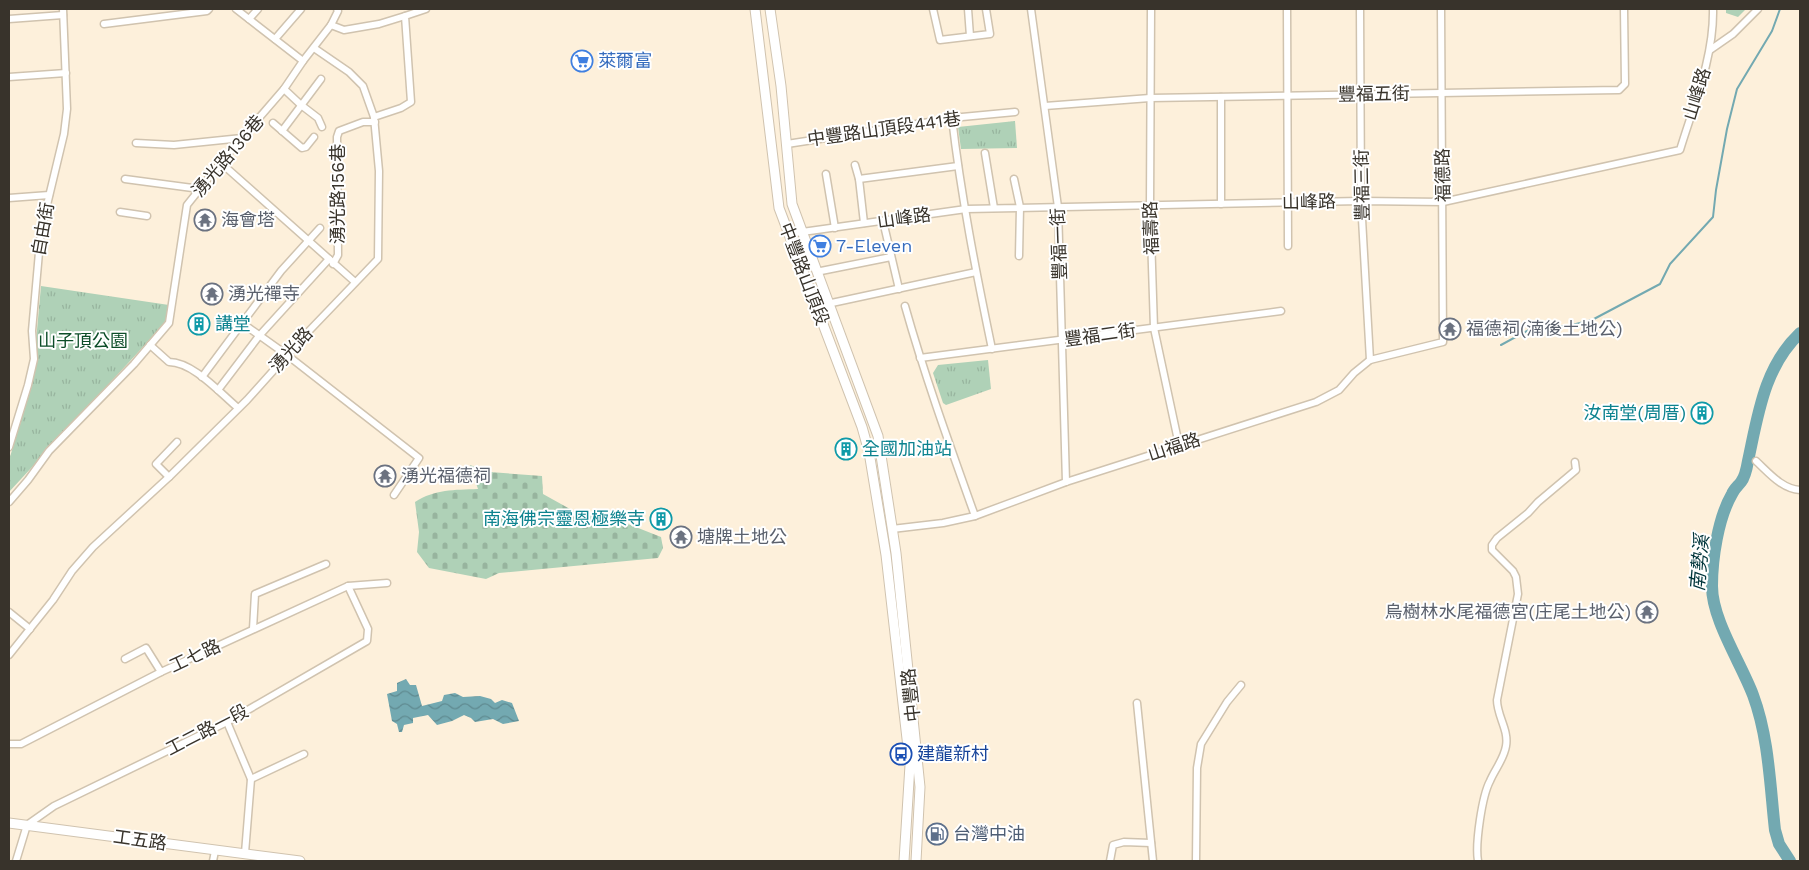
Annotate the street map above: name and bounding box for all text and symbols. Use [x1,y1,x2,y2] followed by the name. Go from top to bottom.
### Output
[570,49,594,73] supermarket icon: 萊爾富
[598,50,652,71] place label: 萊爾富
[1679,65,1714,123] street label: 山峰路
[1338,82,1410,105] street label: 豐福五街
[806,107,962,150] street label: 中豐路山頂段441巷
[187,110,268,201] street label: 湧光路136巷
[327,144,348,244] street label: 湧光路156巷
[1432,148,1453,202] street label: 福德路
[1350,149,1373,221] street label: 豐福三街
[1282,191,1336,212] street label: 山峰路
[27,201,58,257] street label: 自由街
[1139,201,1162,255] street label: 福壽路
[876,203,932,232] street label: 山峰路
[193,208,217,232] temple icon: 海會塔
[1047,208,1070,280] street label: 豐福一街
[221,209,275,230] place label: 海會塔
[775,220,834,328] street label: 中豐路山頂段
[808,234,832,258] supermarket icon: 7-Eleven
[836,235,912,256] place label: 7-Eleven
[200,282,224,306] temple icon: 湧光禪寺
[228,283,300,304] place label: 湧光禪寺
[187,312,211,336] building icon: 講堂
[215,313,251,334] place label: 講堂
[1438,317,1462,341] temple icon: 福德祠(湳後土地公)
[1466,318,1623,339] place label: 福德祠(湳後土地公)
[1063,319,1137,350] street label: 豐福二街
[265,323,316,377] street label: 湧光路
[38,330,128,351] park label: 山子頂公園
[1690,401,1714,425] building icon: 汝南堂(周厝)
[1583,402,1686,423] place label: 汝南堂(周厝)
[1145,428,1203,465] street label: 山福路
[834,437,858,461] building icon: 全國加油站
[862,438,952,459] place label: 全國加油站
[373,464,397,488] temple icon: 湧光福德祠
[401,465,491,486] place label: 湧光福德祠
[649,507,673,531] building icon: 南海佛宗靈恩極樂寺
[483,508,645,529] place label: 南海佛宗靈恩極樂寺
[669,525,693,549] temple icon: 塘牌土地公
[697,526,787,547] place label: 塘牌土地公
[1686,531,1714,592] water label: 南勢溪
[1635,600,1659,624] temple icon: 烏樹林水尾福德宮(庄尾土地公)
[1384,601,1631,622] place label: 烏樹林水尾福德宮(庄尾土地公)
[166,635,224,676] street label: 工七路
[897,667,924,723] street label: 中豐路
[162,700,252,759] street label: 工二路一段
[889,742,913,766] bus stop icon: 建龍新村
[917,743,989,764] place label: 建龍新村
[925,822,949,846] fuel station icon: 台灣中油
[953,823,1025,844] place label: 台灣中油
[112,825,168,854] street label: 工五路

